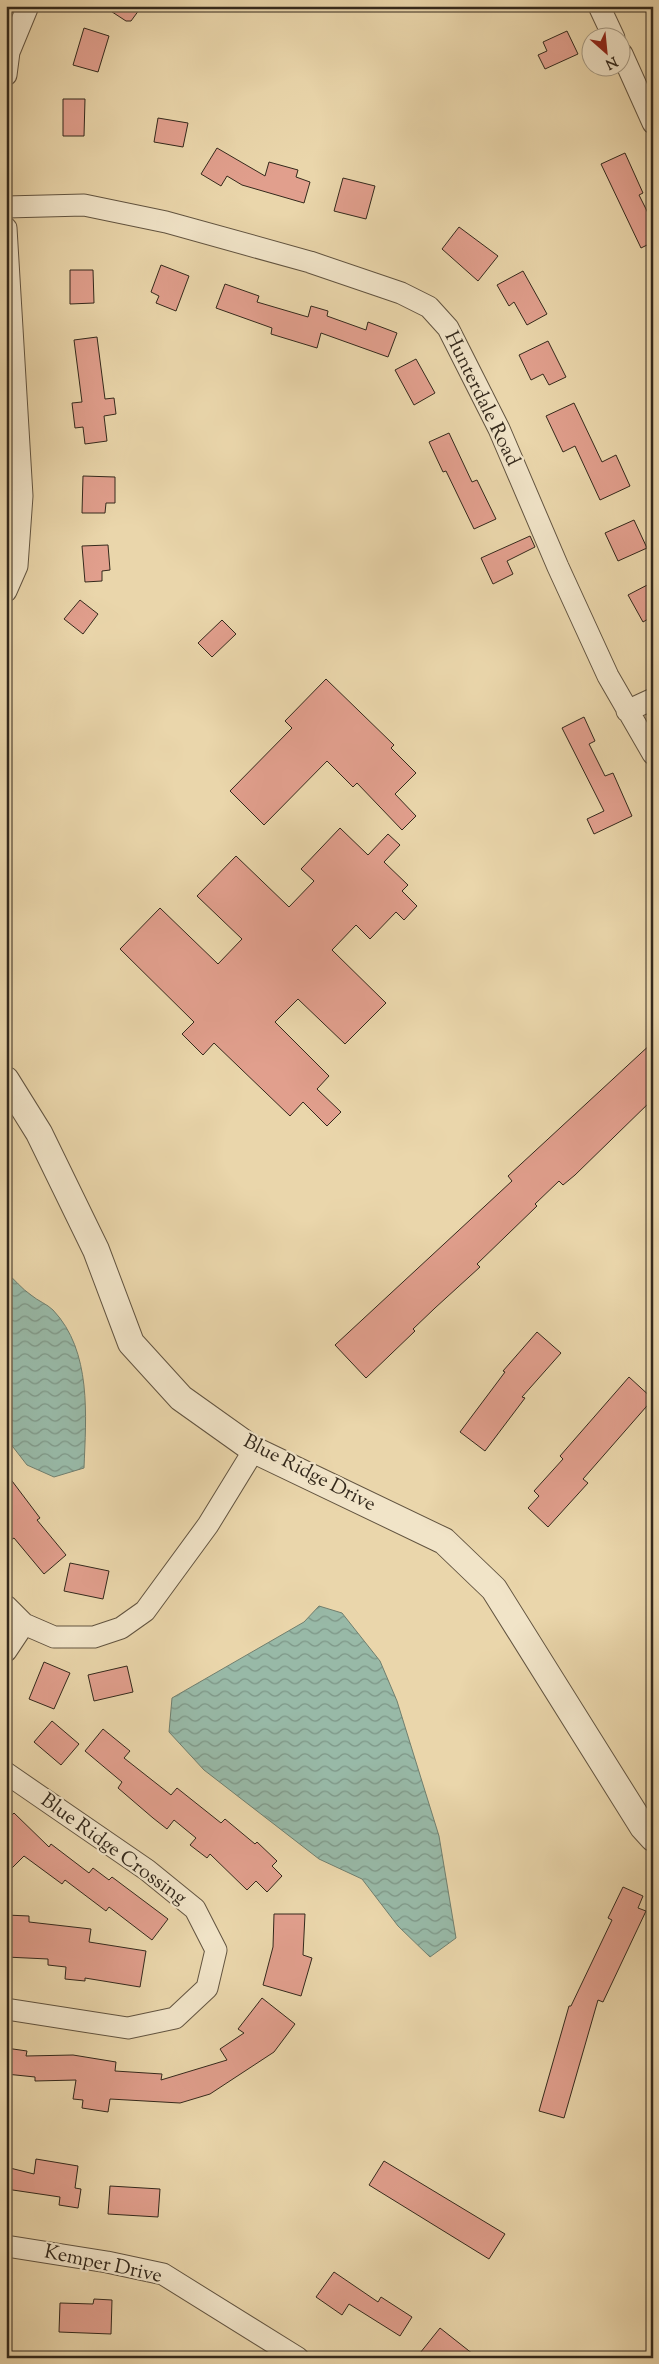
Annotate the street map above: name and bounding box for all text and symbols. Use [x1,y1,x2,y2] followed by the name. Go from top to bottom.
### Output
[582,28,632,78] north arrow
[601,50,621,73] text: N
[436,327,526,471] street label: Hunterdale Road
[238,1428,380,1520] street label: Blue Ridge Drive
[34,1787,192,1913] street label: Blue Ridge Crossing
[42,2238,164,2292] street label: Kemper Drive

